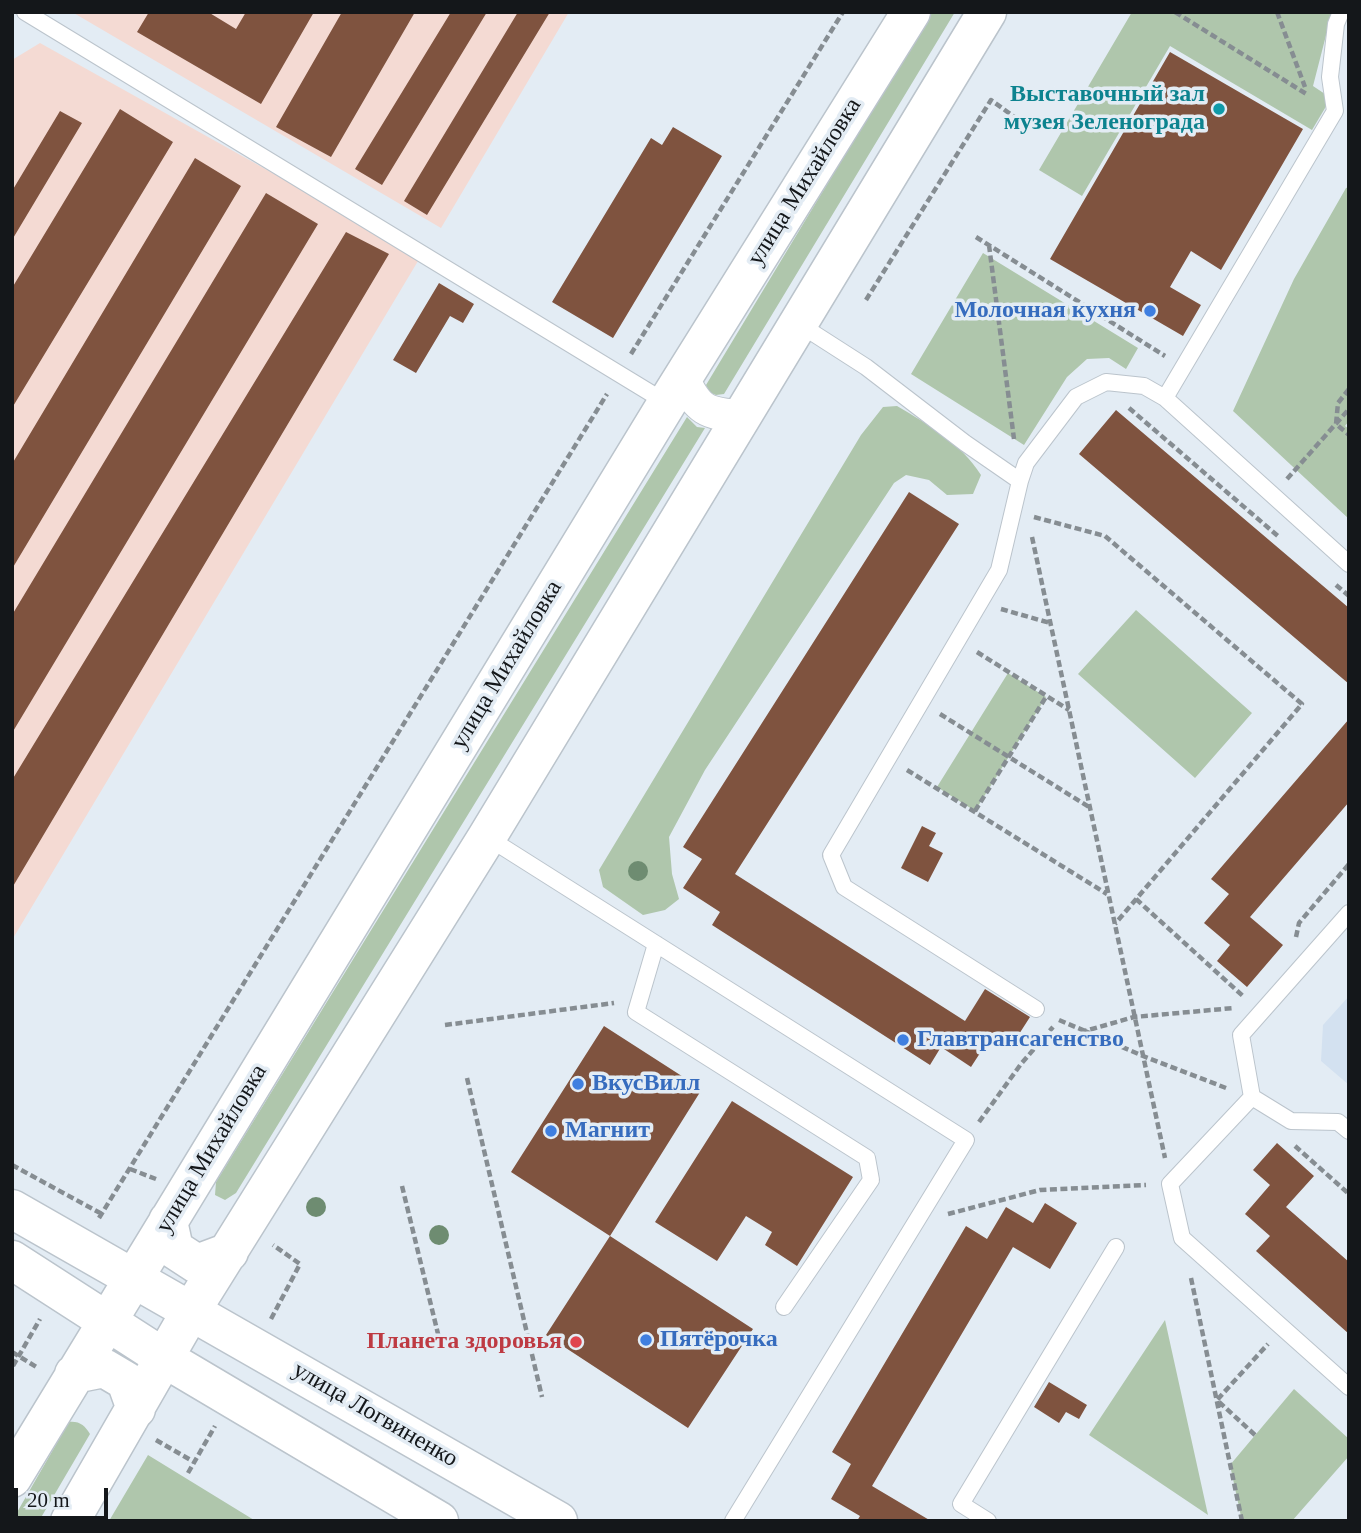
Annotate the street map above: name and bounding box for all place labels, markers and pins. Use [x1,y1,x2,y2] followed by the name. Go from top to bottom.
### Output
[1004,81,1205,137] place label: Выставочный зал музея Зеленограда
[1211,101,1227,117] marker: Выставочный зал музея Зеленограда
[954,297,1136,325] place label: Молочная кухня
[1142,303,1158,319] marker: Молочная кухня
[917,1026,1124,1054] place label: Главтрансагенство
[895,1032,911,1048] marker: Главтрансагенство
[592,1070,700,1098] place label: ВкусВилл
[570,1076,586,1092] marker: ВкусВилл
[565,1117,650,1145] place label: Магнит
[543,1123,559,1139] marker: Магнит
[660,1326,778,1354] place label: Пятёрочка
[367,1328,562,1356] place label: Планета здоровья
[638,1332,654,1348] marker: Пятёрочка
[568,1334,584,1350] marker: Планета здоровья

